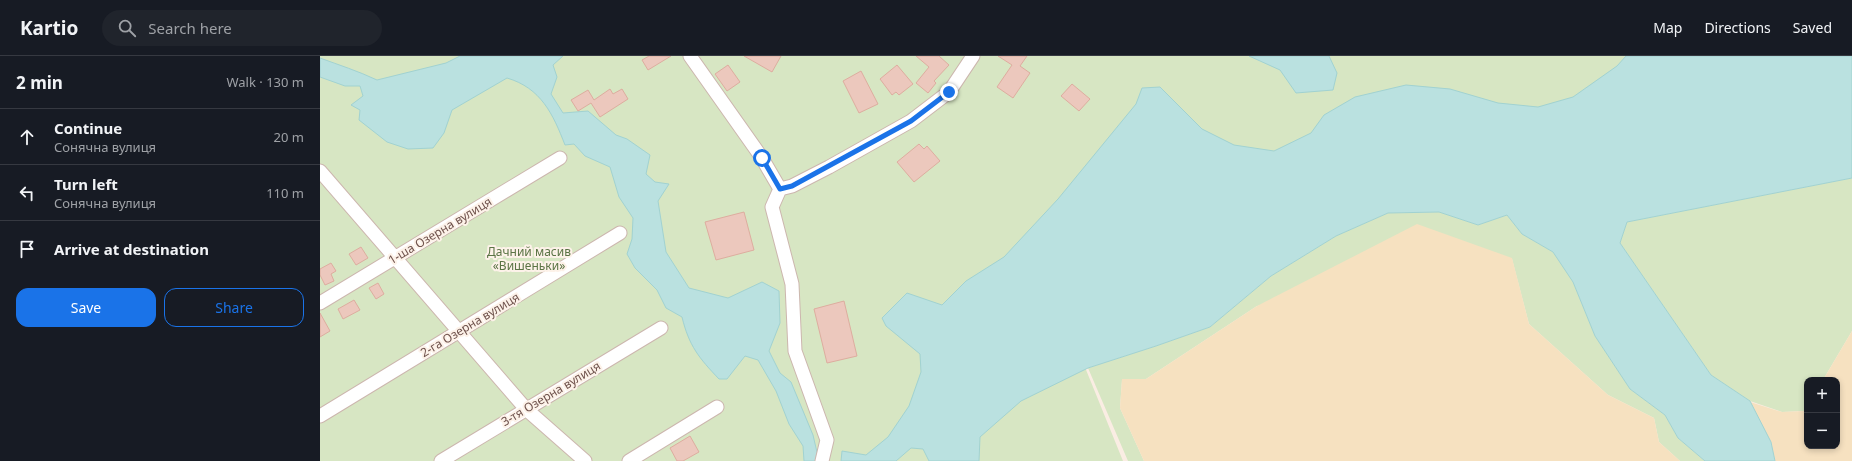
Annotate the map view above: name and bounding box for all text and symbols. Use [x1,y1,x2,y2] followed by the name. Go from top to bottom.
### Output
[102,10,382,46] search box
[20,15,78,41] text: Kartio
[116,17,138,39] icon: search
[148,18,232,38] text: Search here
[1653,18,1682,37] text: Map
[1704,18,1771,37] text: Directions
[1793,18,1832,37] text: Saved
[16,71,63,94] text: 2 min
[226,73,304,91] text: Walk · 130 m
[940,83,958,101] route end
[54,118,122,138] text: Continue
[16,126,38,148] icon: ahead
[274,128,304,146] text: 20 m
[54,138,156,156] text: Сонячна вулиця
[753,149,771,167] route start
[54,174,118,194] text: Turn left
[16,182,38,204] icon: left
[266,184,304,202] text: 110 m
[385,193,495,268] street label: 1-ша Озерна вулиця
[54,194,156,212] text: Сонячна вулиця
[16,238,38,260] icon: arrive
[54,239,209,259] text: Arrive at destination
[487,243,571,274] park label: Дачний масив «Вишеньки»
[16,288,156,327] button: Save
[164,288,304,327] button: Share
[417,288,522,361] street label: 2-га Озерна вулиця
[498,357,604,430] street label: 3-тя Озерна вулиця
[1804,377,1840,449] map controls
[1804,377,1840,413] button: +
[1804,413,1840,449] button: −

